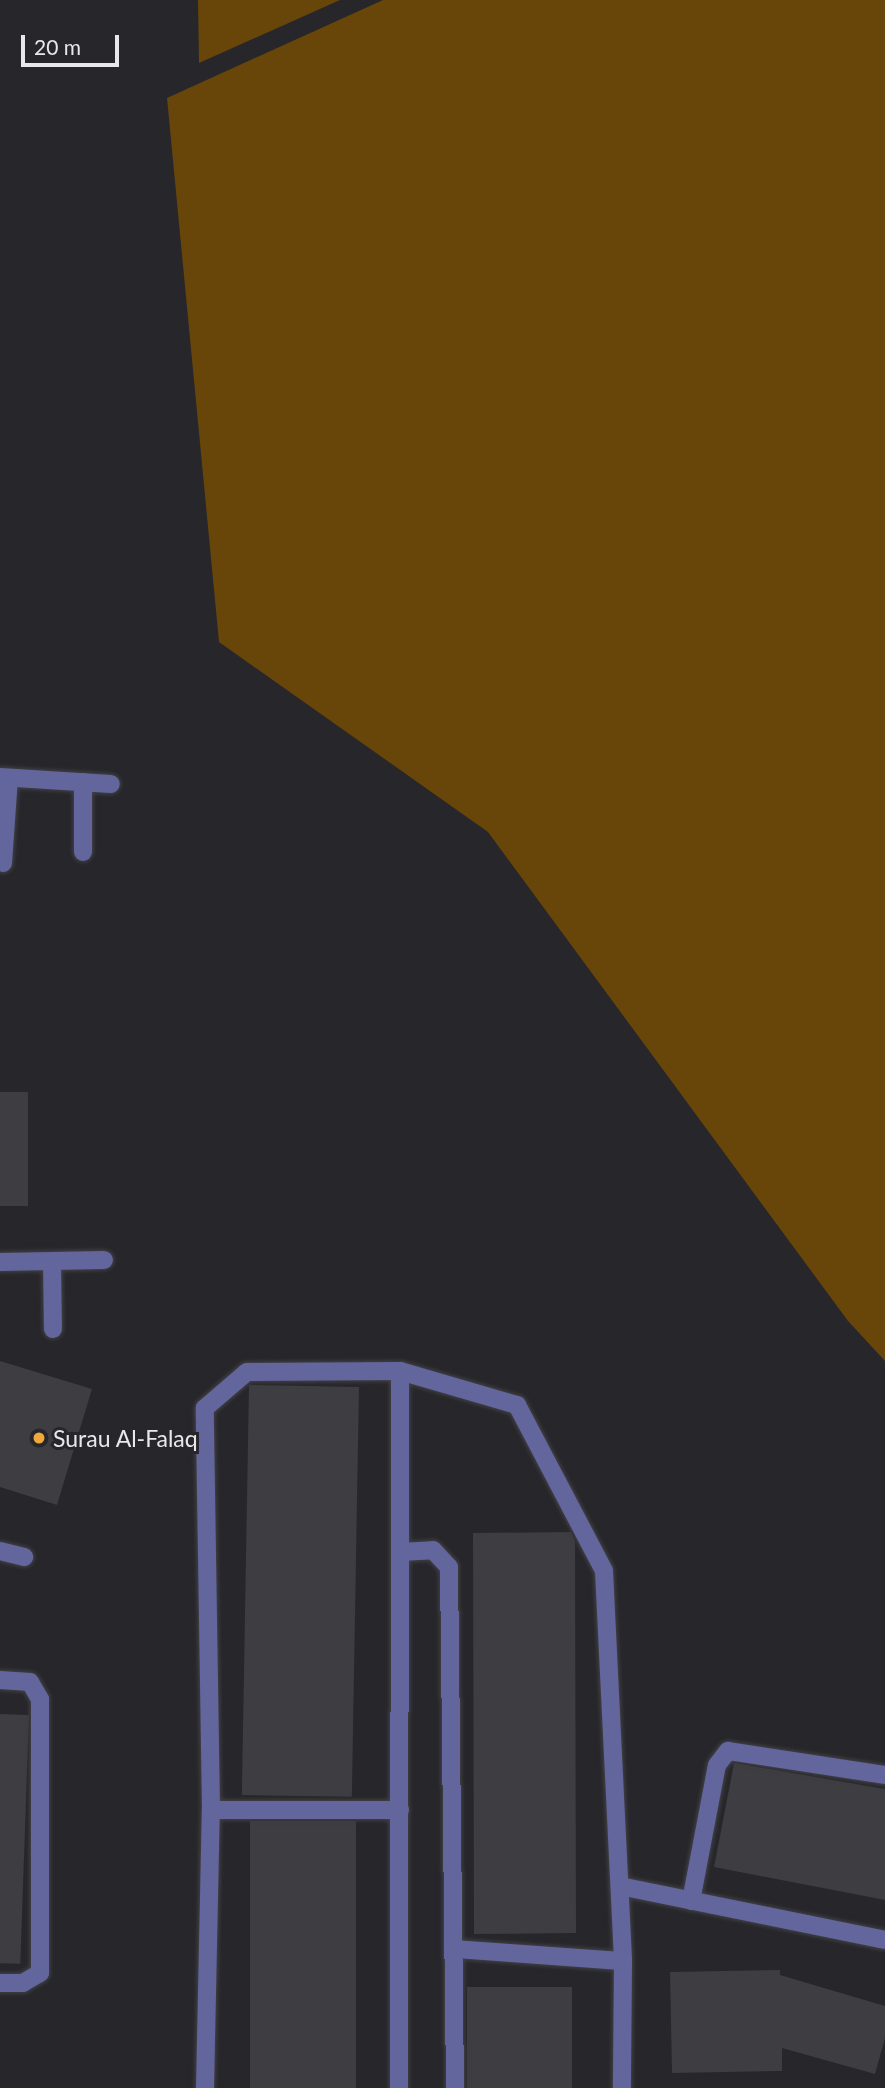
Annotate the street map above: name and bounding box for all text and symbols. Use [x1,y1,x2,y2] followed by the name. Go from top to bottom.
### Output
[24,21,122,65] scale bar
[34,34,81,59] text: 20 m
[53,1424,198,1452] place label: Surau Al-Falaq
[31,1430,47,1446] marker: Surau Al-Falaq

